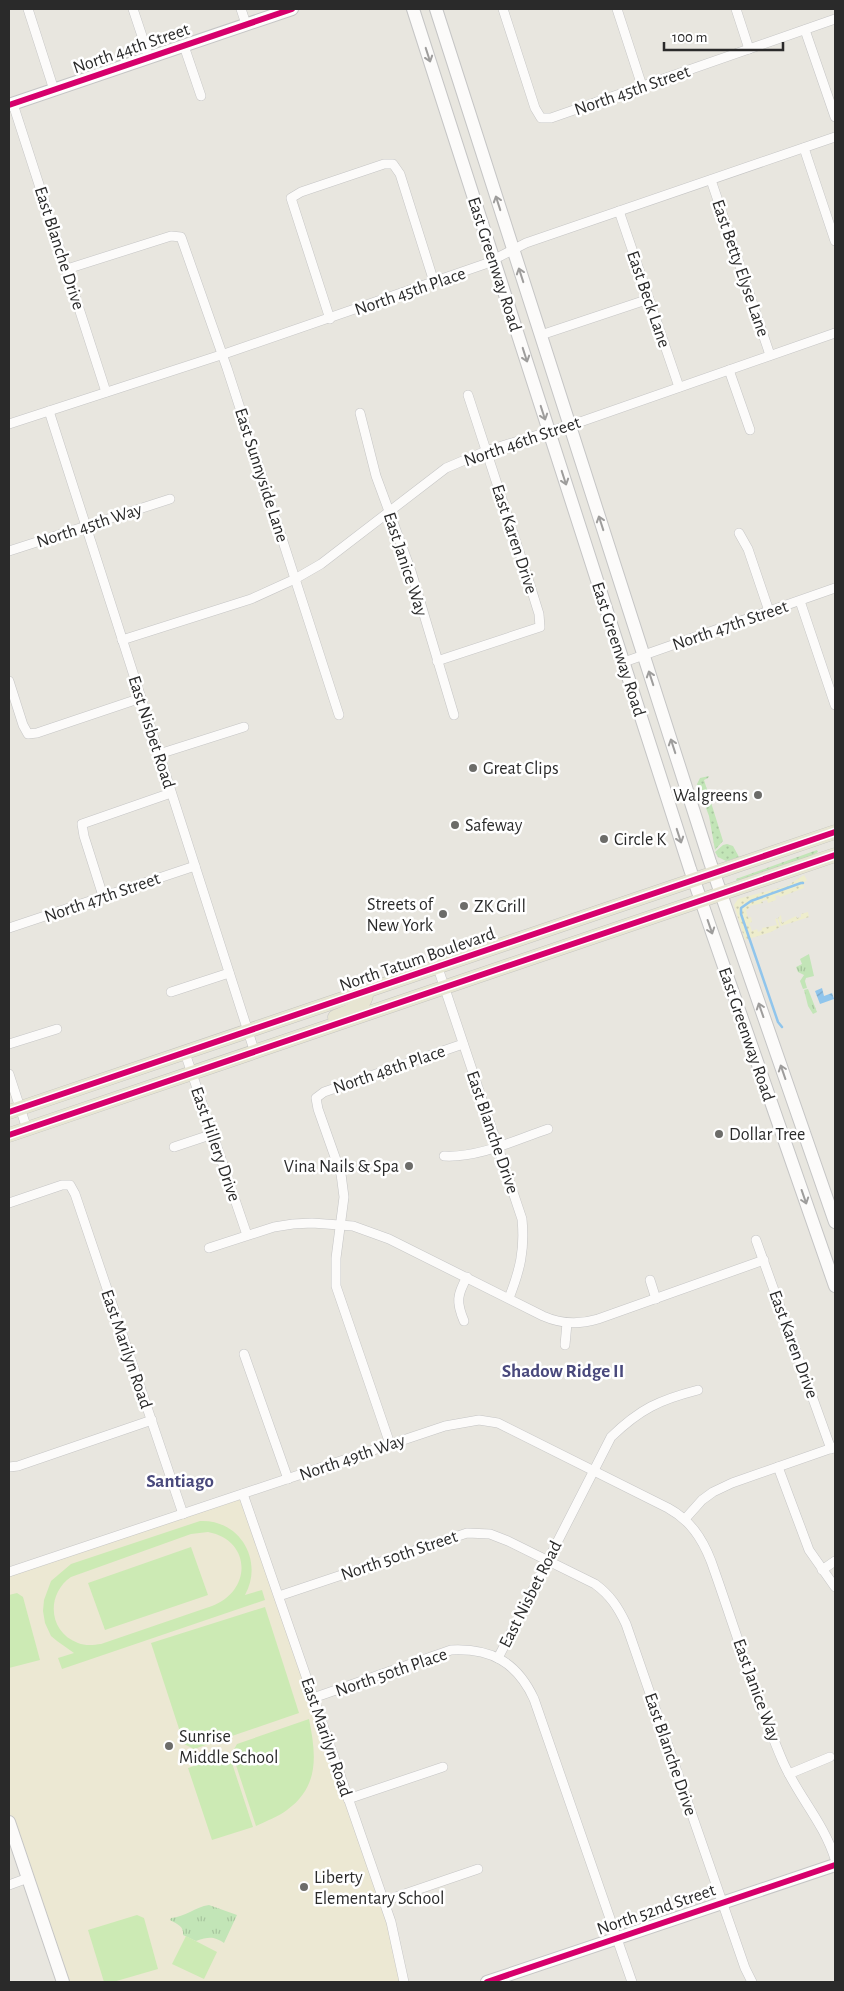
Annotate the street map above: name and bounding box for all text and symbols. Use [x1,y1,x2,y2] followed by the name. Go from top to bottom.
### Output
[71,20,192,77] street label: North 44th Street
[664,20,783,52] scale bar
[672,30,707,45] text: 100 m
[424,47,433,62] one-way arrow
[572,63,693,119] street label: North 45th Street
[31,184,87,312] street label: East Blanche Drive
[464,195,524,334] street label: East Greenway Road
[493,195,503,211] one-way arrow
[708,197,772,339] street label: East Betty Elyse Lane
[623,249,673,350] street label: East Beck Lane
[353,265,468,319] street label: North 45th Place
[516,267,526,283] one-way arrow
[520,347,530,363] one-way arrow
[539,404,548,420] one-way arrow
[231,406,291,545] street label: East Sunnyside Lane
[462,413,583,470] street label: North 46th Street
[560,470,569,485] one-way arrow
[488,483,540,596] street label: East Karen Drive
[34,500,145,551] street label: North 45th Way
[380,510,430,619] street label: East Janice Way
[596,516,605,532] one-way arrow
[588,580,648,719] street label: East Greenway Road
[670,598,791,654] street label: North 47th Street
[646,671,655,686] one-way arrow
[124,674,178,791] street label: East Nisbet Road
[667,738,677,754] one-way arrow
[483,760,559,778] place label: Great Clips
[467,762,479,774] marker: Great Clips
[673,787,748,805] place label: Walgreens
[752,789,764,801] marker: Walgreens
[465,817,523,835] place label: Safeway
[449,819,461,831] marker: Safeway
[675,828,685,844] one-way arrow
[614,831,666,849] place label: Circle K
[598,833,610,845] marker: Circle K
[42,870,163,926] street label: North 47th Street
[367,896,435,935] place label: Streets of New York
[474,898,526,916] place label: ZK Grill
[458,900,470,912] marker: ZK Grill
[437,908,449,920] marker: Streets of New York
[706,919,715,934] one-way arrow
[337,925,497,995] street label: North Tatum Boulevard
[715,965,777,1104] street label: East Greenway Road
[756,1003,765,1018] one-way arrow
[331,1042,448,1098] street label: North 48th Place
[778,1065,787,1080] one-way arrow
[463,1069,521,1196] street label: East Blanche Drive
[187,1085,243,1204] street label: East Hillery Drive
[729,1126,805,1144] place label: Dollar Tree
[713,1128,725,1140] marker: Dollar Tree
[284,1158,399,1176] place label: Vina Nails & Spa
[403,1160,415,1172] marker: Vina Nails & Spa
[800,1188,809,1204] one-way arrow
[97,1288,155,1411] street label: East Marilyn Road
[765,1288,821,1401] street label: East Karen Drive
[502,1362,624,1381] district label: Shadow Ridge II
[297,1431,408,1484] street label: North 49th Way
[146,1472,214,1491] district label: Santiago
[339,1528,460,1584] street label: North 50th Street
[496,1538,566,1651] street label: East Nisbet Road
[729,1636,783,1744] street label: East Janice Way
[333,1645,450,1700] street label: North 50th Place
[297,1676,355,1799] street label: East Marilyn Road
[641,1691,699,1818] street label: East Blanche Drive
[179,1728,278,1767] place label: Sunrise Middle School
[163,1740,175,1752] marker: Sunrise Middle School
[314,1869,445,1908] place label: Liberty Elementary School
[298,1881,310,1893] marker: Liberty Elementary School
[595,1881,718,1939] street label: North 52nd Street

